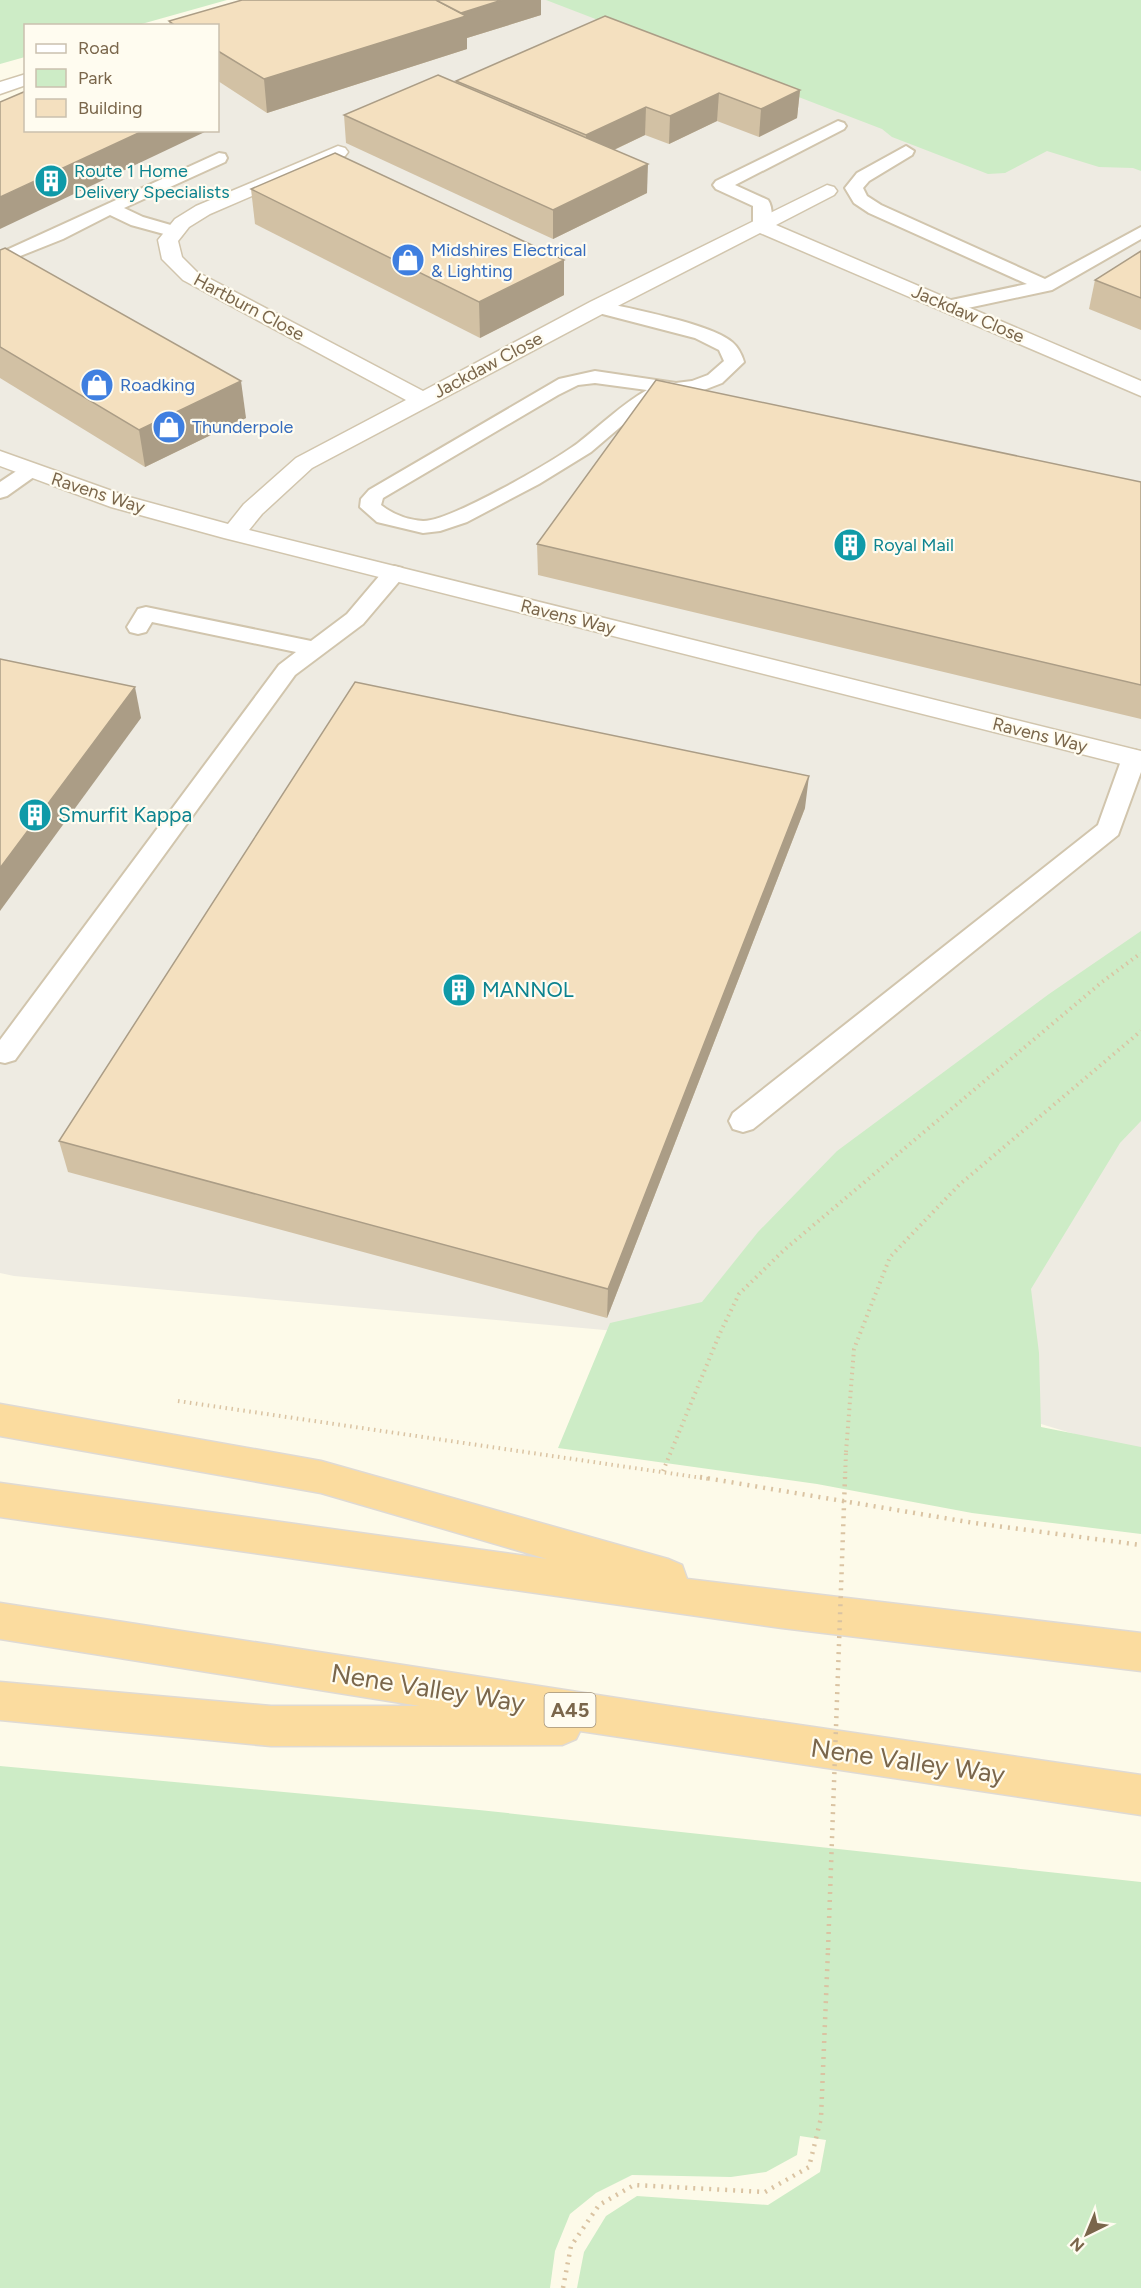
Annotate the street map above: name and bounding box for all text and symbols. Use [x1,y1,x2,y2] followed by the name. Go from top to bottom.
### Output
[24,24,219,132] legend
[78,37,119,59] text: Road
[78,67,113,89] text: Park
[78,97,143,119] text: Building
[74,160,230,203] place label: Route 1 Home Delivery Specialists
[33,163,69,199] building icon: Route 1 Home Delivery Specialists
[431,239,586,282] place label: Midshires Electrical & Lighting
[390,242,426,278] shop icon: Midshires Electrical & Lighting
[190,269,308,346] street label: Hartburn Close
[908,280,1028,348] street label: Jackdaw Close
[430,327,546,403] street label: Jackdaw Close
[79,367,115,403] shop icon: Roadking
[120,374,195,396] place label: Roadking
[151,409,187,445] shop icon: Thunderpole
[192,416,294,438] place label: Thunderpole
[48,468,148,519] street label: Ravens Way
[832,527,868,563] building icon: Royal Mail
[873,534,954,556] place label: Royal Mail
[518,595,618,640] street label: Ravens Way
[990,713,1090,758] street label: Ravens Way
[17,797,53,833] building icon: Smurfit Kappa
[58,802,192,827] place label: Smurfit Kappa
[441,972,477,1008] building icon: MANNOL
[482,977,574,1002] place label: MANNOL
[329,1657,527,1719] street label: Nene Valley Way
[544,1693,596,1727] road number: A45
[809,1732,1007,1791] street label: Nene Valley Way
[1057,2204,1117,2264] north arrow
[1066,2233,1088,2256] text: N

